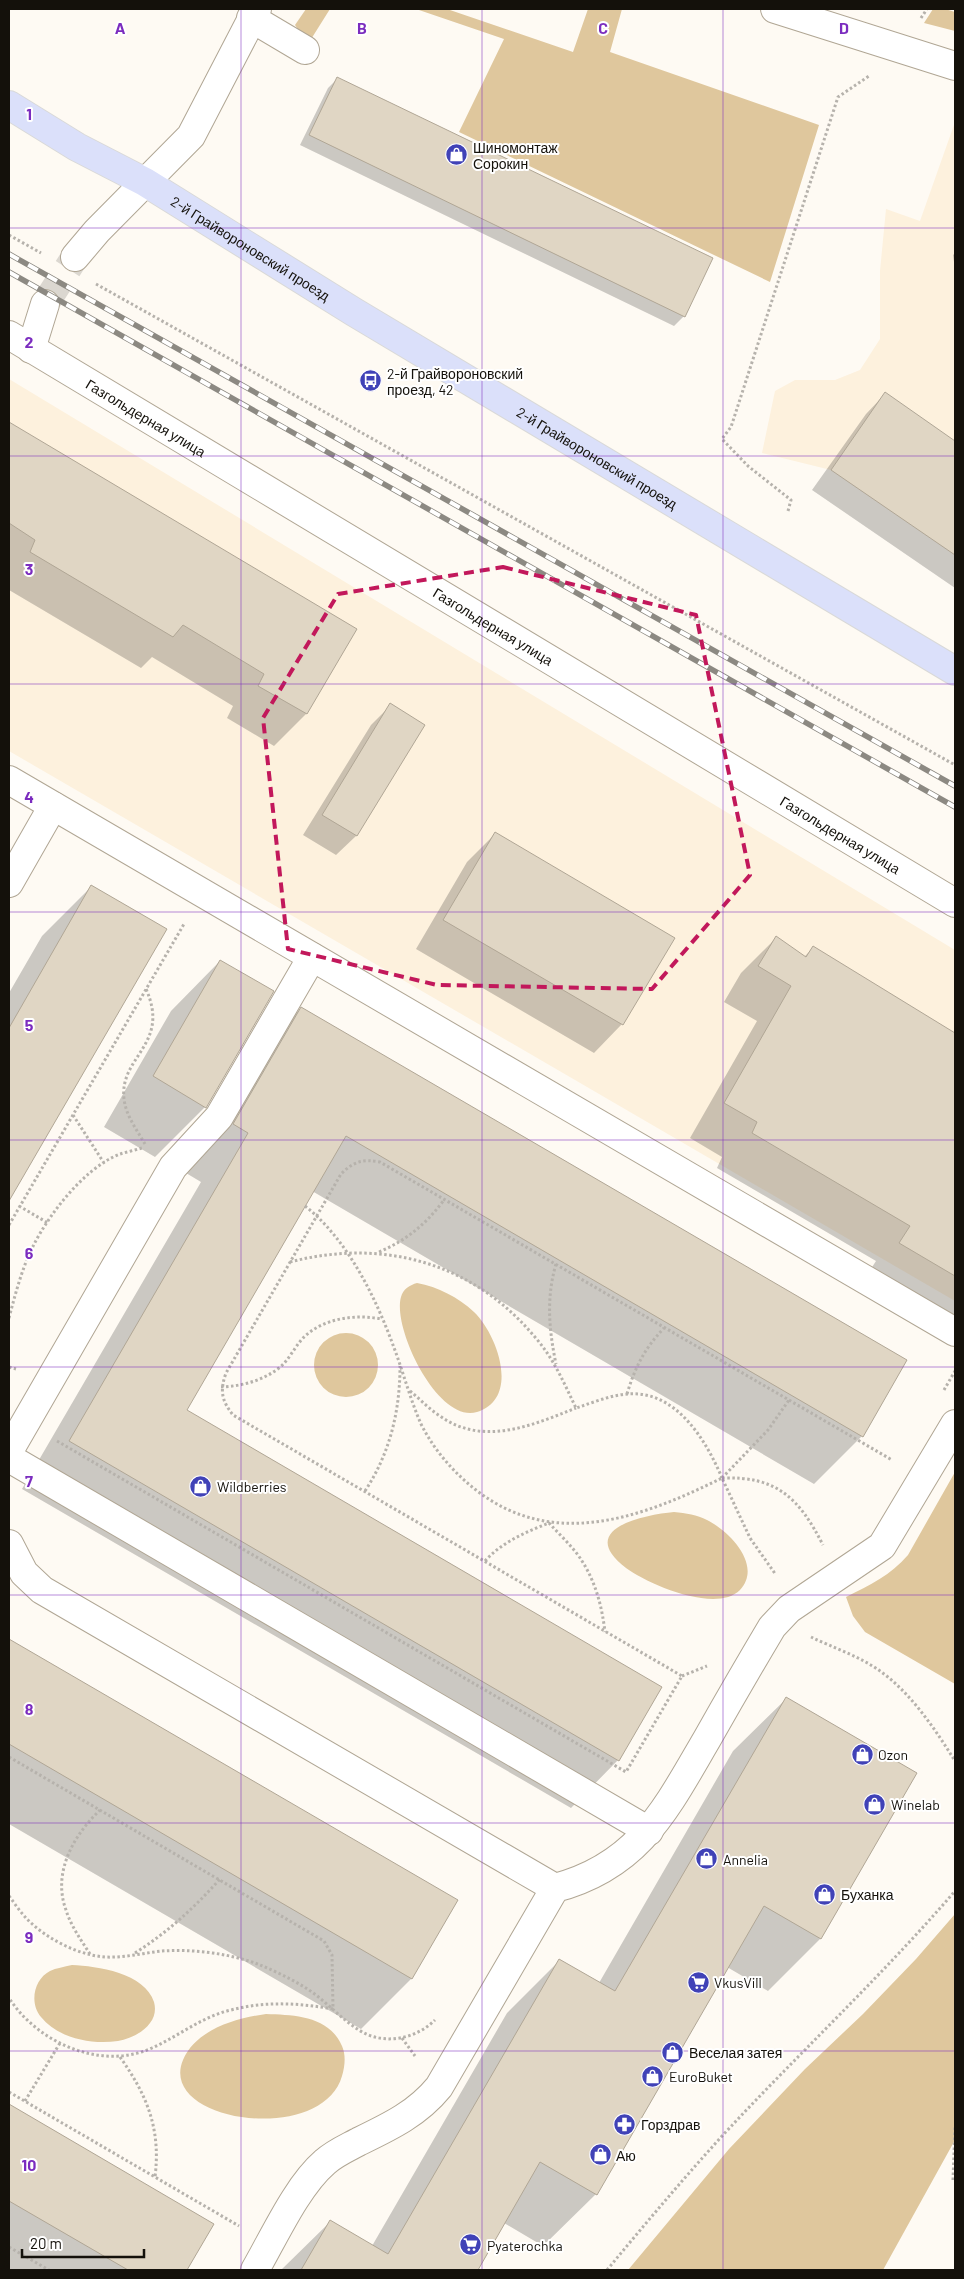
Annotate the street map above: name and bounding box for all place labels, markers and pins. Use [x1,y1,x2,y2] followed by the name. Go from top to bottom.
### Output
[473,139,558,172] place label: Шиномонтаж Сорокин
[445,143,469,167] shop icon: Шиномонтаж Сорокин
[387,365,523,398] place label: 2-й Грайвороновский проезд, 42
[359,369,383,393] bus stop icon: 2-й Грайвороновский проезд, 42
[189,1474,213,1498] shop icon: Wildberries
[217,1478,287,1495] place label: Wildberries
[850,1742,874,1766] shop icon: Ozon
[878,1746,908,1763] place label: Ozon
[863,1792,887,1816] shop icon: Winelab
[891,1796,940,1813] place label: Winelab
[695,1847,719,1871] shop icon: Annelia
[723,1851,768,1868] place label: Annelia
[813,1882,837,1906] shop icon: Буханка
[841,1886,894,1903] place label: Буханка
[686,1970,710,1994] supermarket icon: VkusVill
[714,1974,762,1991] place label: VkusVill
[661,2040,685,2064] shop icon: Веселая затея
[689,2044,782,2061] place label: Веселая затея
[641,2064,665,2088] shop icon: EuroBuket
[669,2068,733,2085] place label: EuroBuket
[613,2112,637,2136] pharmacy icon: Горздрав
[641,2116,700,2133] place label: Горздрав
[588,2143,612,2167] shop icon: Аю
[616,2147,636,2164] place label: Аю
[459,2233,483,2257] supermarket icon: Pyaterochka
[487,2237,563,2254] place label: Pyaterochka

